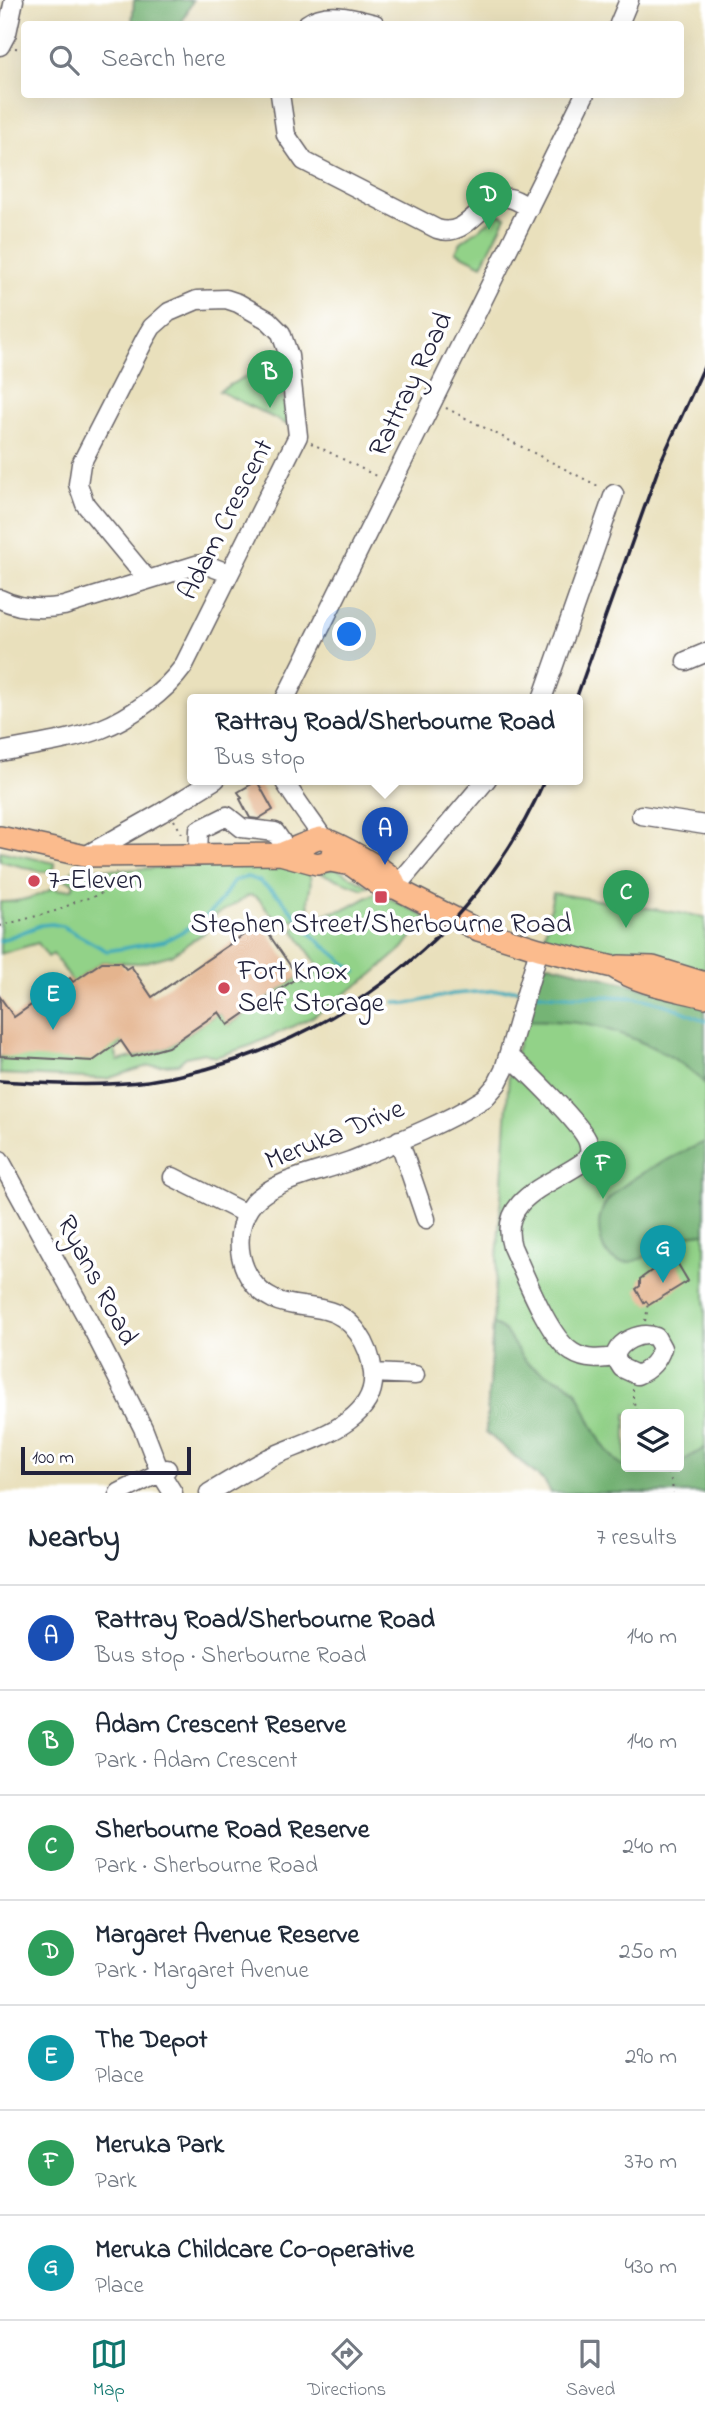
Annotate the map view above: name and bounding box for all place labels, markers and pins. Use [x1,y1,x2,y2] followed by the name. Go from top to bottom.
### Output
[466,172,512,230] pin: D
[247,350,293,408] pin: B
[362,807,408,865] pin: A
[48,861,142,902] place label: 7-Eleven
[603,870,649,928] pin: C
[26,873,42,889] marker: 7-Eleven
[373,889,389,905] marker: Stephen Street/Sherbourne Road
[191,905,572,946] place label: Stephen Street/Sherbourne Road
[237,952,385,1025] place label: Fort Knox Self Storage
[30,972,76,1030] pin: E
[216,980,232,996] marker: Fort Knox Self Storage
[580,1141,626,1199] pin: F
[640,1225,686,1283] pin: G

